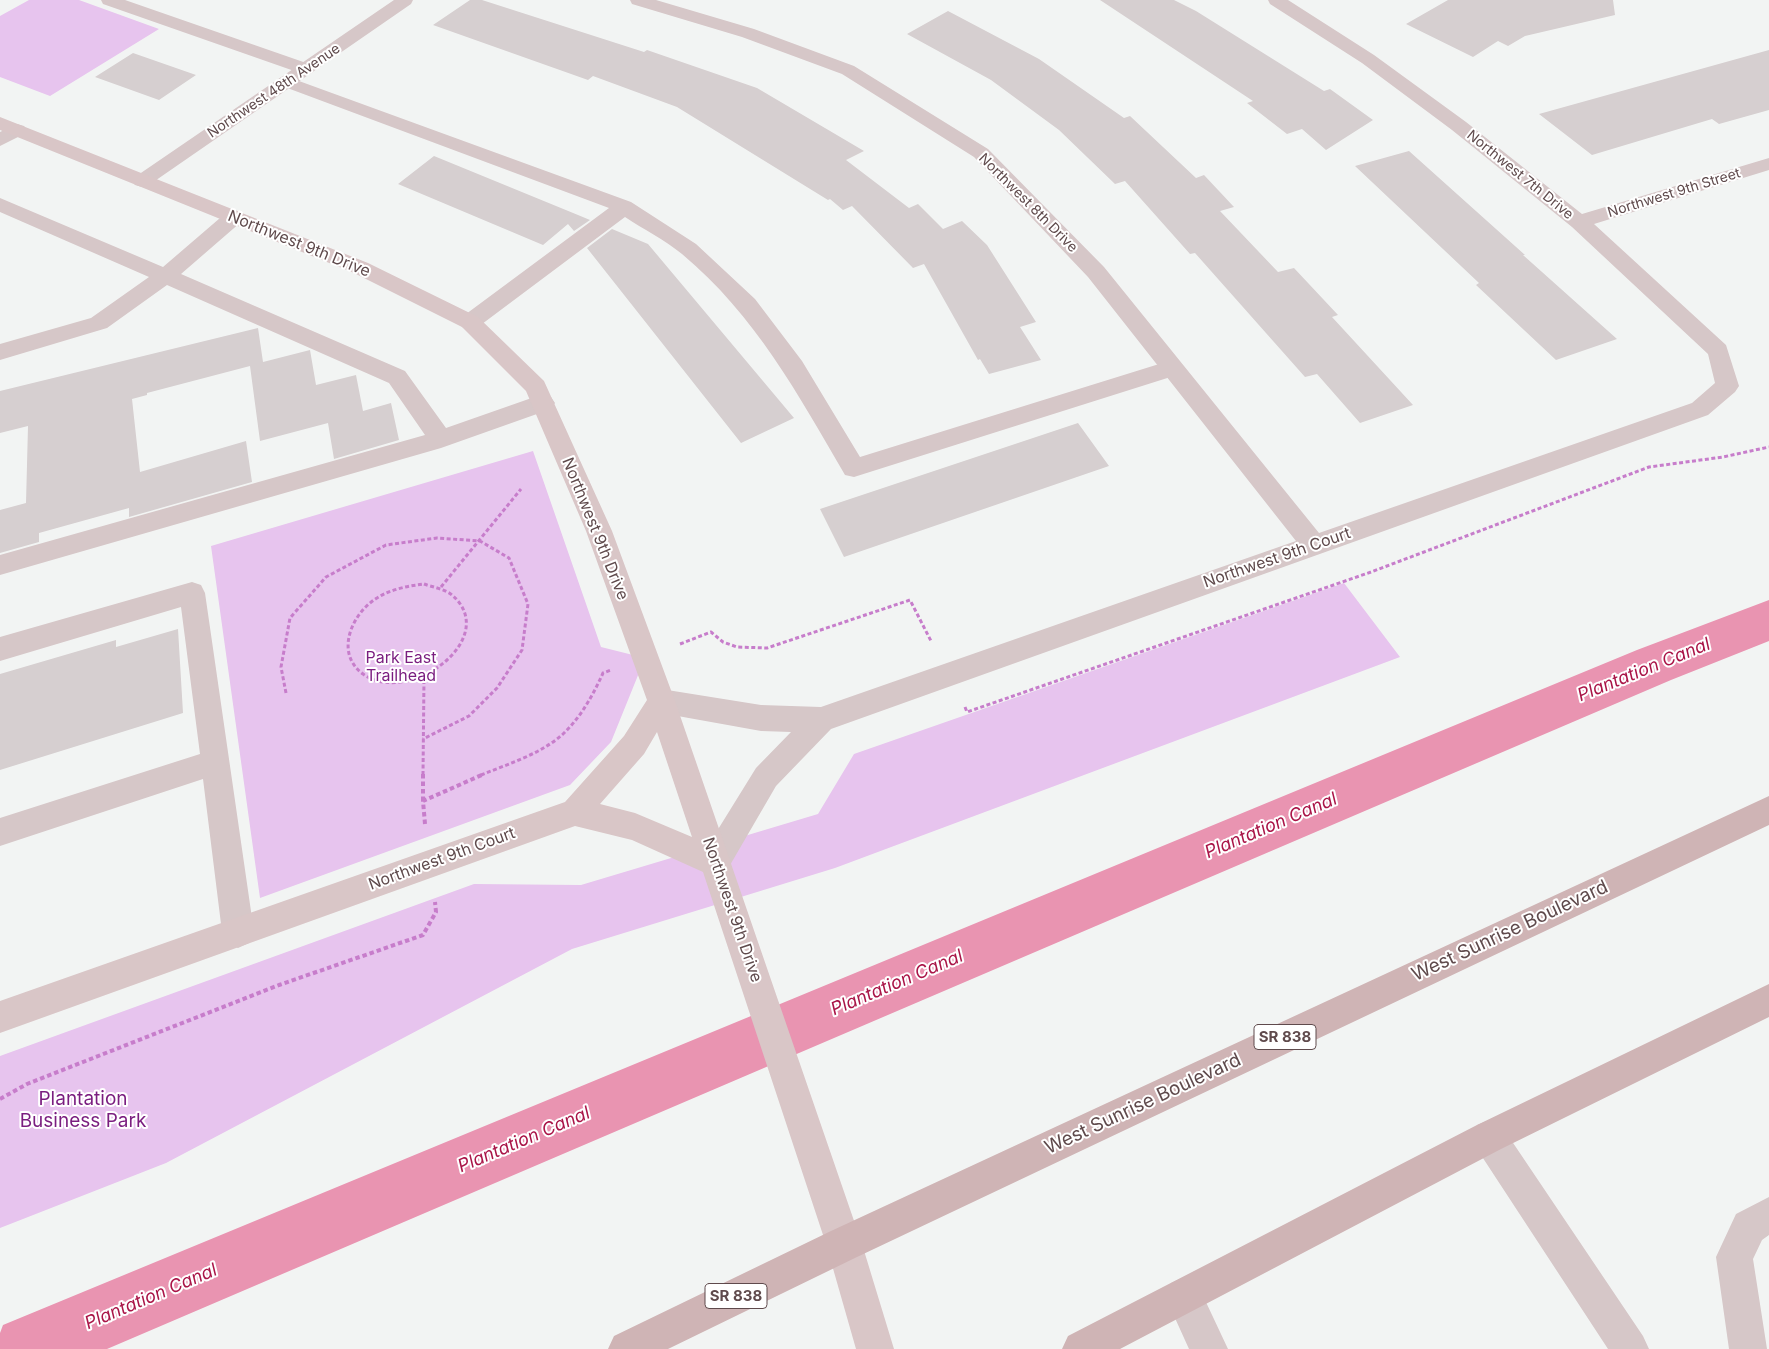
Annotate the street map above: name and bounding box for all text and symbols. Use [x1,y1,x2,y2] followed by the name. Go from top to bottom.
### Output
[205,40,343,142] street label: Northwest 48th Avenue
[1463,127,1577,223] street label: Northwest 7th Drive
[975,150,1081,256] street label: Northwest 8th Drive
[1606,165,1742,221] street label: Northwest 9th Street
[225,207,373,281] street label: Northwest 9th Drive
[558,455,632,603] street label: Northwest 9th Drive
[1201,524,1353,592] street label: Northwest 9th Court
[1574,634,1714,706] water label: Plantation Canal
[365,648,437,686] park label: Park East Trailhead
[1202,788,1340,864] water label: Plantation Canal
[366,824,518,894] street label: Northwest 9th Court
[698,835,766,985] street label: Northwest 9th Drive
[1408,876,1612,986] street label: West Sunrise Boulevard
[828,945,966,1021] water label: Plantation Canal
[1254,1024,1316,1050] road number: SR 838
[1041,1049,1245,1159] street label: West Sunrise Boulevard
[20,1088,146,1132] park label: Plantation Business Park
[455,1102,593,1178] water label: Plantation Canal
[82,1259,220,1335] water label: Plantation Canal
[705,1284,767,1308] road number: SR 838

